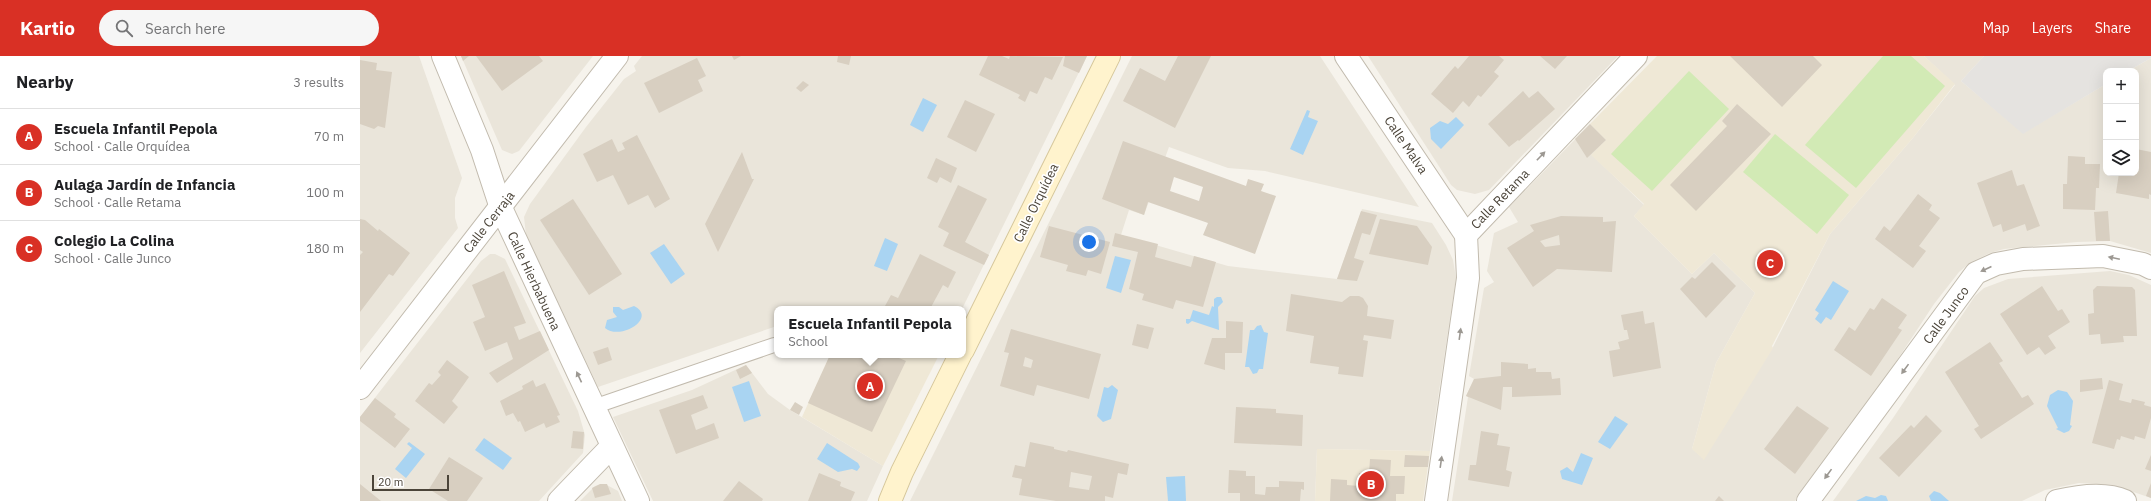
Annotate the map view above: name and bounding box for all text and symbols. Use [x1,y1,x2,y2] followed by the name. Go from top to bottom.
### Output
[99,10,379,46] search box
[20,16,75,40] text: Kartio
[113,17,135,39] icon: search
[145,19,225,38] text: Search here
[1983,19,2010,37] text: Map
[2032,19,2073,37] text: Layers
[2095,19,2131,37] text: Share
[2103,68,2139,176] map controls
[2103,68,2139,104] button: +
[16,71,74,93] text: Nearby
[293,74,344,91] text: 3 results
[2103,104,2139,140] button: −
[1380,113,1432,177] street label: Calle Malva
[54,119,217,138] text: Escuela Infantil Pepola
[25,128,33,145] text: A
[314,128,344,145] text: 70 m
[54,138,190,155] text: School · Calle Orquídea
[2103,140,2139,176] button: layers
[1536,151,1546,161] one-way arrow
[1010,161,1062,245] street label: Calle Orquídea
[1467,165,1533,233] street label: Calle Retama
[54,175,235,194] text: Aulaga Jardín de Infancia
[25,184,33,201] text: B
[306,184,344,201] text: 100 m
[460,188,519,256] street label: Calle Cerraja
[54,194,181,211] text: School · Calle Retama
[504,229,564,333] street label: Calle Hierbabuena
[54,231,174,250] text: Colegio La Colina
[1079,232,1099,252] your location
[25,240,33,257] text: C
[306,240,344,257] text: 180 m
[1757,248,1783,278] pin: C
[54,250,171,267] text: School · Calle Junco
[2108,254,2120,260] one-way arrow
[1980,266,1991,272] one-way arrow
[1919,283,1973,347] street label: Calle Junco
[774,306,966,358] popup
[788,314,952,333] text: Escuela Infantil Pepola
[1457,328,1463,340] one-way arrow
[788,333,828,350] text: School
[1901,364,1909,375] one-way arrow
[857,371,883,401] pin: A
[576,372,582,383] one-way arrow
[1438,456,1445,468] one-way arrow
[1358,469,1384,499] pin: B
[1824,469,1832,479] one-way arrow
[372,473,449,492] scale bar
[378,475,403,489] text: 20 m

